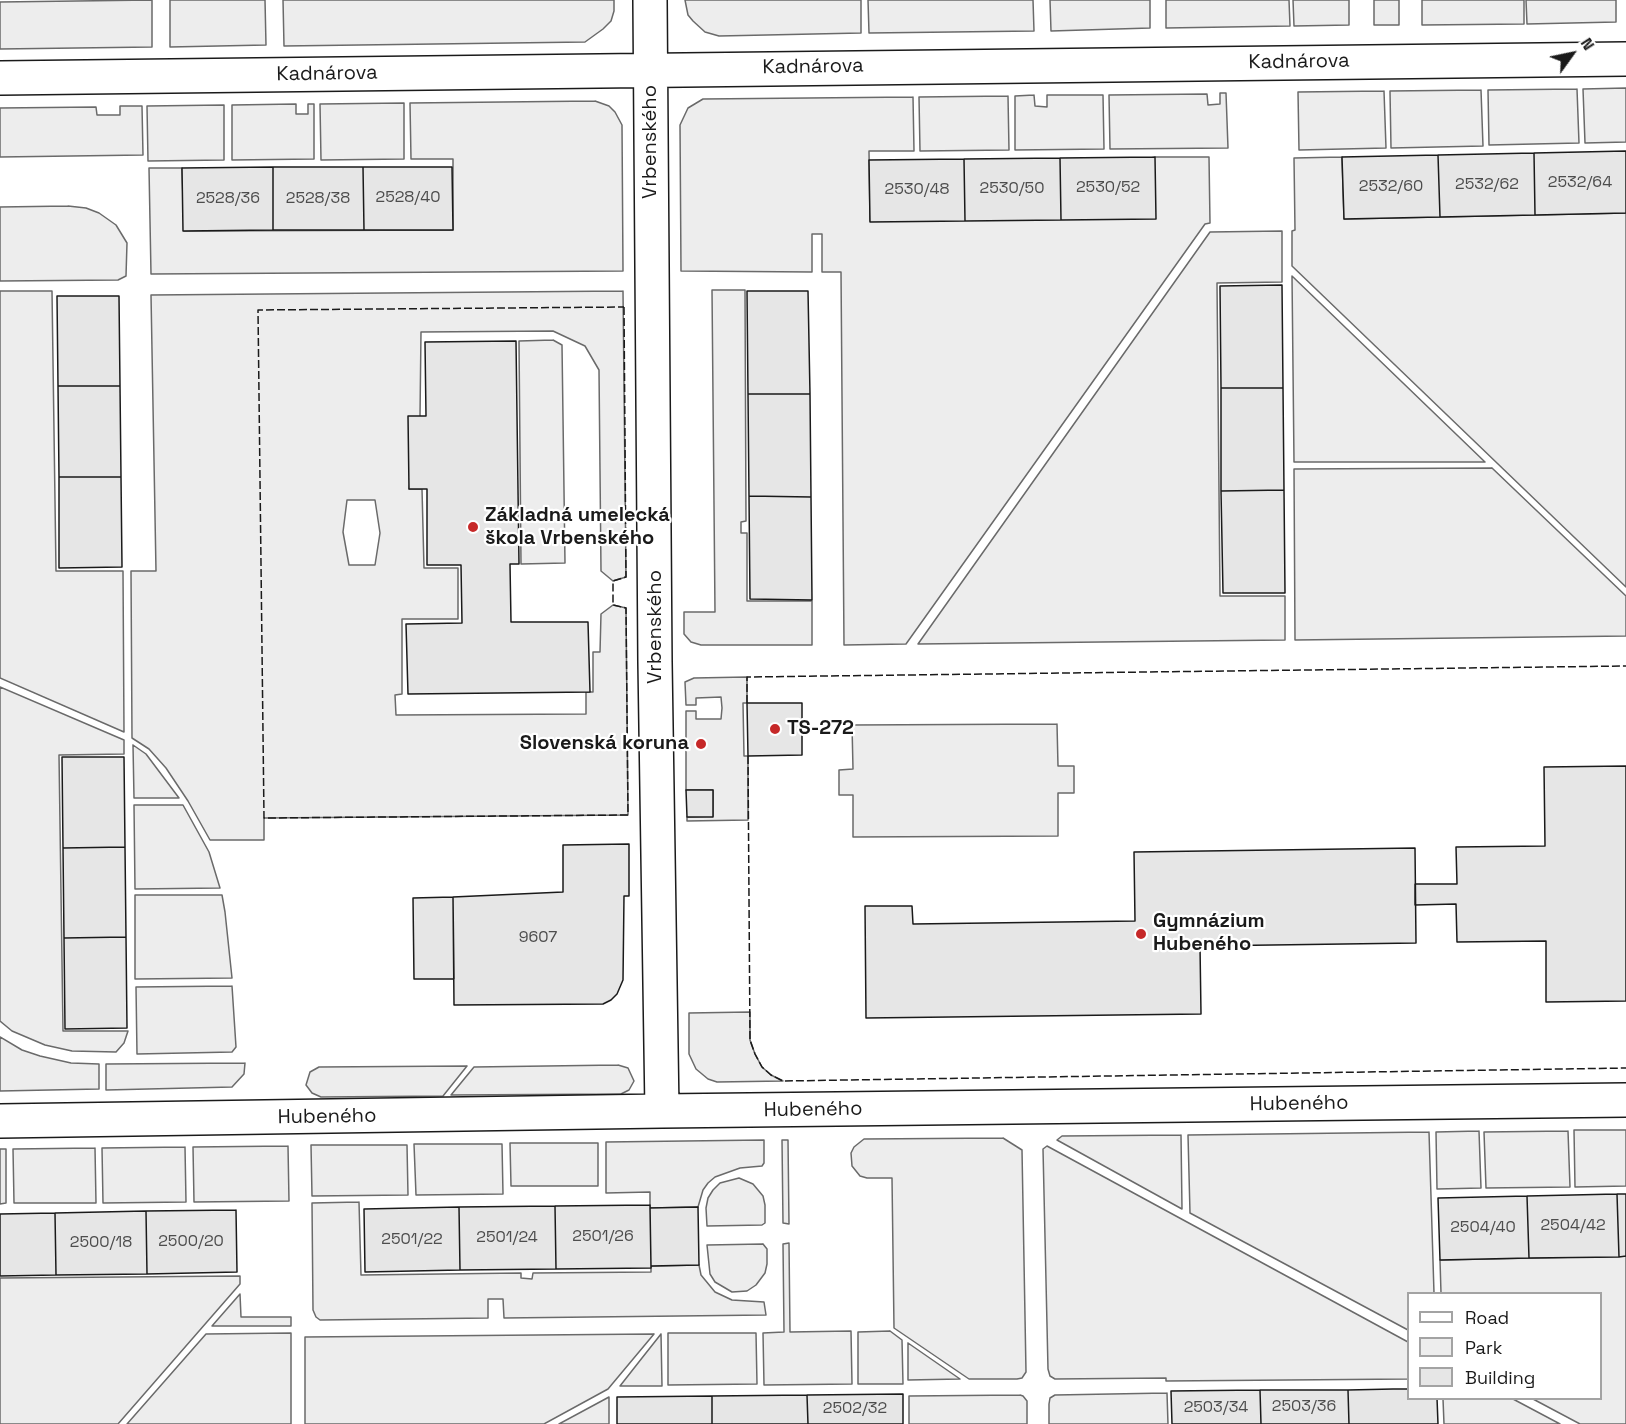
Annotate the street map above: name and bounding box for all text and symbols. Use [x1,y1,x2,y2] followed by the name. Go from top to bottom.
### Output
[1542,24,1602,84] north arrow
[1576,34,1599,54] text: N
[1248,49,1350,75] street label: Kadnárova
[762,54,864,80] street label: Kadnárova
[276,61,378,87] street label: Kadnárova
[639,85,663,199] street label: Vrbenského
[1548,173,1612,193] house number: 2532/64
[1455,175,1519,195] house number: 2532/62
[1359,177,1423,197] house number: 2532/60
[1076,178,1140,198] house number: 2530/52
[980,179,1044,199] house number: 2530/50
[884,180,950,200] house number: 2530/48
[376,188,440,208] house number: 2528/40
[196,189,260,209] house number: 2528/36
[286,189,350,209] house number: 2528/38
[485,504,670,551] place label: Základná umelecká škola Vrbenského
[466,520,480,534] marker: Základná umelecká škola Vrbenského
[644,570,668,684] street label: Vrbenského
[787,717,854,741] place label: TS-272
[768,722,782,736] marker: TS-272
[520,732,689,756] place label: Slovenská koruna
[694,737,708,751] marker: Slovenská koruna
[1153,910,1265,957] place label: Gymnázium Hubeného
[1134,927,1148,941] marker: Gymnázium Hubeného
[519,928,557,948] house number: 9607
[1249,1091,1349,1117] street label: Hubeného
[763,1097,863,1123] street label: Hubeného
[277,1104,377,1130] street label: Hubeného
[1540,1216,1606,1236] house number: 2504/42
[1450,1218,1516,1238] house number: 2504/40
[572,1227,634,1247] house number: 2501/26
[476,1228,538,1248] house number: 2501/24
[381,1230,443,1250] house number: 2501/22
[158,1232,224,1252] house number: 2500/20
[70,1233,132,1253] house number: 2500/18
[1407,1292,1602,1400] legend
[1465,1306,1509,1329] text: Road
[1465,1336,1502,1359] text: Park
[1465,1366,1535,1389] text: Building
[1272,1397,1336,1417] house number: 2503/36
[1184,1398,1248,1418] house number: 2503/34
[823,1399,887,1419] house number: 2502/32

